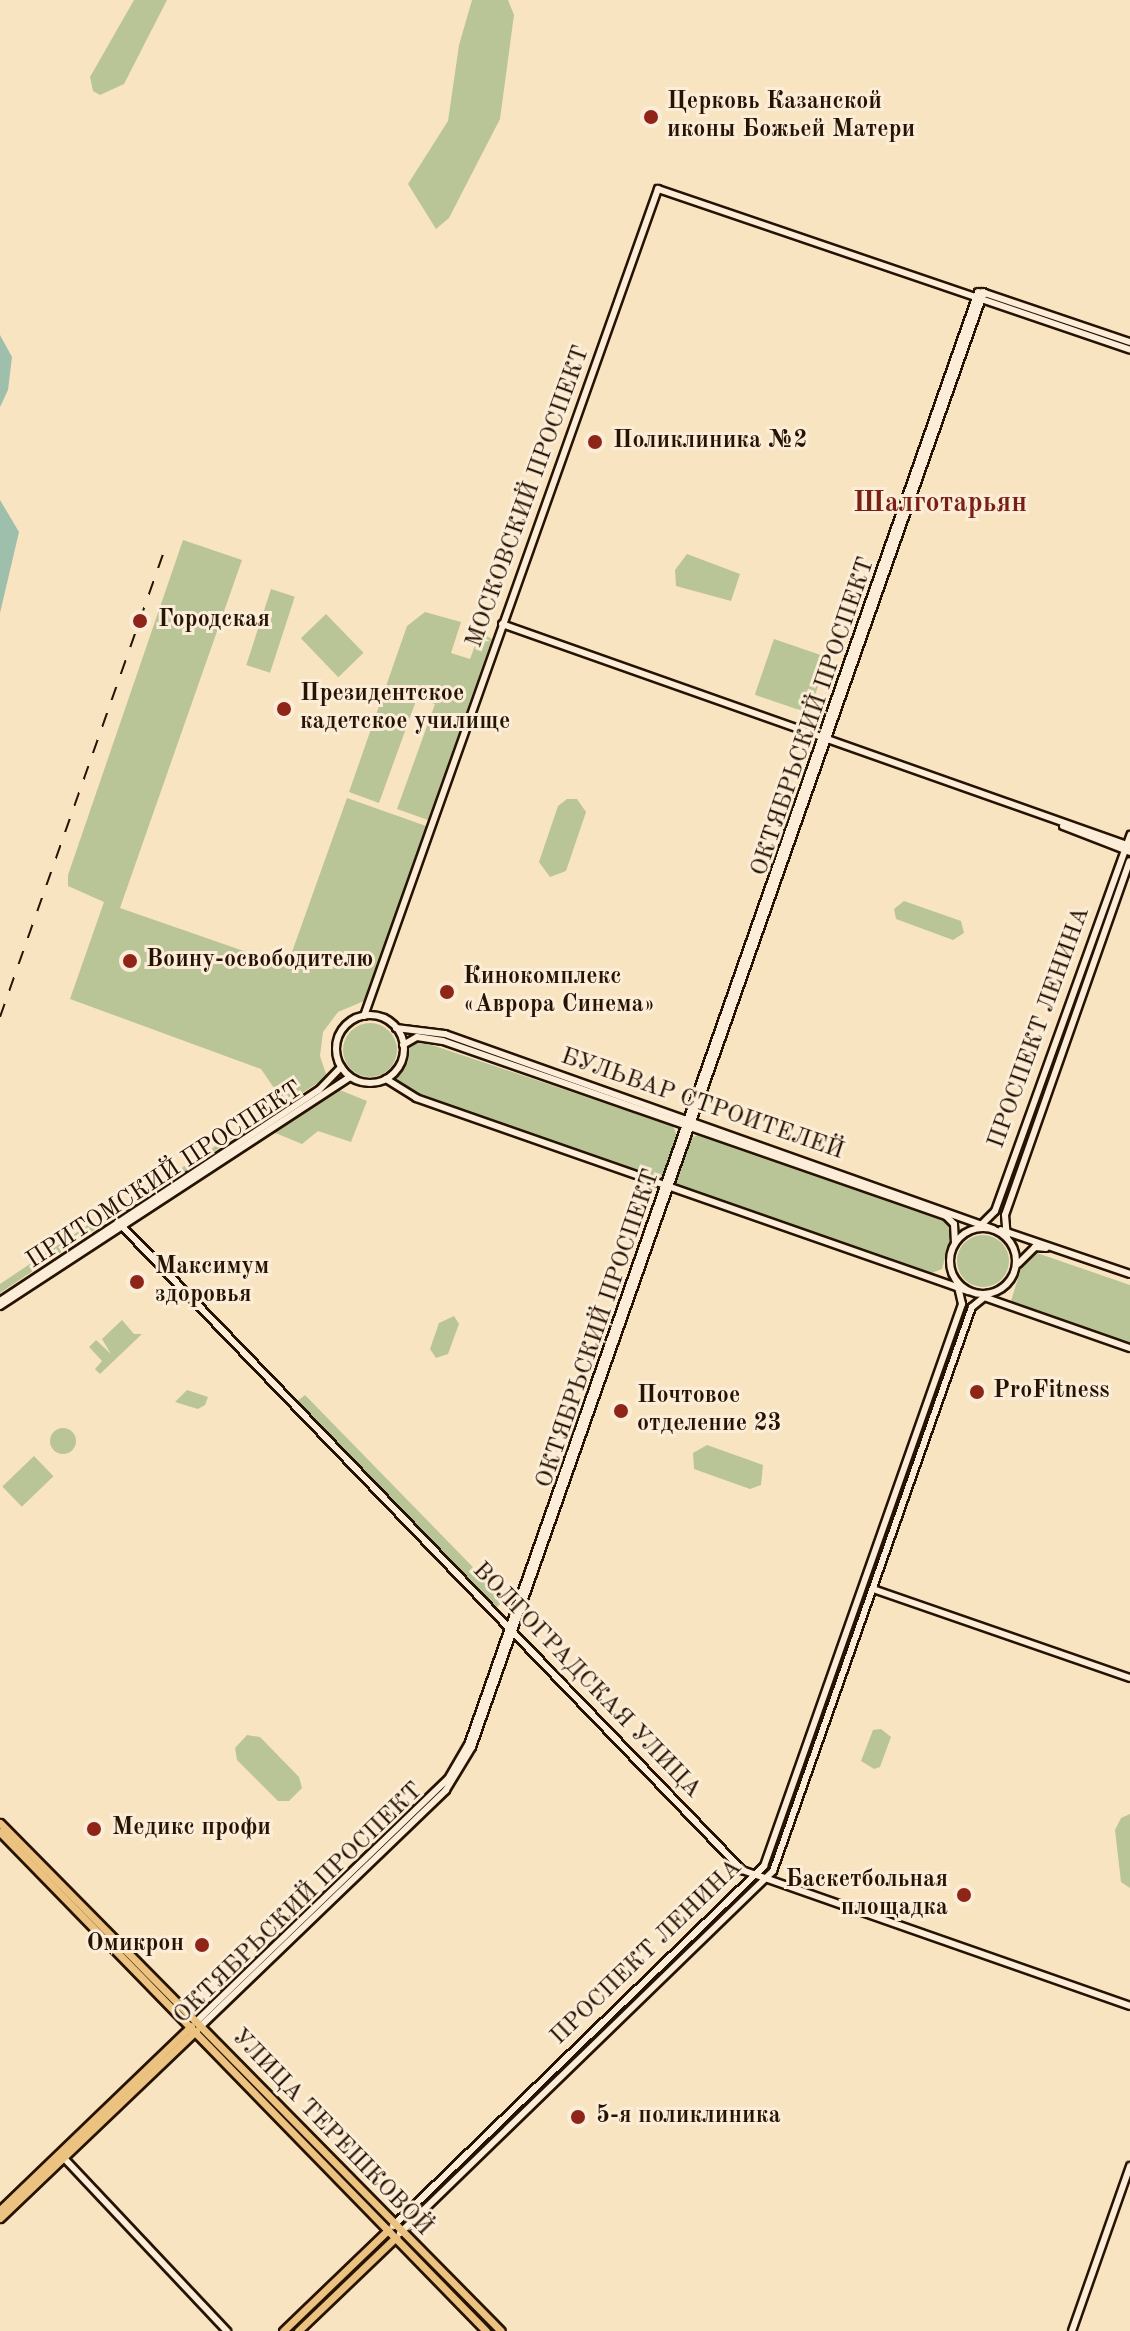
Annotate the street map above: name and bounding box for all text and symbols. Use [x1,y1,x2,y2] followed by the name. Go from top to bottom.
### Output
[667,89,915,145] place label: Церковь Казанской иконы Божьей Матери
[642,108,660,126] marker: Церковь Казанской иконы Божьей Матери
[461,342,597,652] street label: МОСКОВСКИЙ ПРОСПЕКТ
[613,428,807,456] place label: Поликлиника №2
[584,431,606,453] marker: Поликлиника №2
[853,487,1027,521] district label: Шалготарьян
[746,554,882,880] street label: ОКТЯБРЬСКИЙ ПРОСПЕКТ
[158,607,270,635] place label: Городская
[129,610,151,632] marker: Городская
[300,681,510,737] place label: Президентское кадетское училище
[275,700,293,718] marker: Президентское кадетское училище
[983,903,1097,1153] street label: ПРОСПЕКТ ЛЕНИНА
[146,947,373,975] place label: Воину-освободителю
[121,952,139,970] marker: Воину-освободителю
[463,964,655,1020] place label: Кинокомплекс «Аврора Синема»
[438,983,456,1001] marker: Кинокомплекс «Аврора Синема»
[557,1043,847,1167] street label: БУЛЬВАР СТРОИТЕЛЕЙ
[22,1076,308,1276] street label: ПРИТОМСКИЙ ПРОСПЕКТ
[531,1166,667,1492] street label: ОКТЯБРЬСКИЙ ПРОСПЕКТ
[155,1254,269,1310] place label: Максимум здоровья
[126,1271,148,1293] marker: Максимум здоровья
[993,1378,1110,1406] place label: ProFitness
[637,1383,782,1439] place label: Почтовое отделение 23
[968,1383,986,1401] marker: ProFitness
[612,1402,630,1420] marker: Почтовое отделение 23
[465,1557,707,1805] street label: ВОЛГОГРАДСКАЯ УЛИЦА
[168,1777,430,2031] street label: ОКТЯБРЬСКИЙ ПРОСПЕКТ
[112,1815,271,1843] place label: Медикс профи
[83,1818,105,1840] marker: Медикс профи
[545,1854,749,2052] street label: ПРОСПЕКТ ЛЕНИНА
[786,1867,948,1923] place label: Баскетбольная площадка
[955,1886,973,1904] marker: Баскетбольная площадка
[86,1931,184,1959] place label: Омикрон
[191,1934,213,1956] marker: Омикрон
[224,2023,438,2243] street label: УЛИЦА ТЕРЕШКОВОЙ
[596,2103,781,2131] place label: 5-я поликлиника
[567,2106,589,2128] marker: 5-я поликлиника

